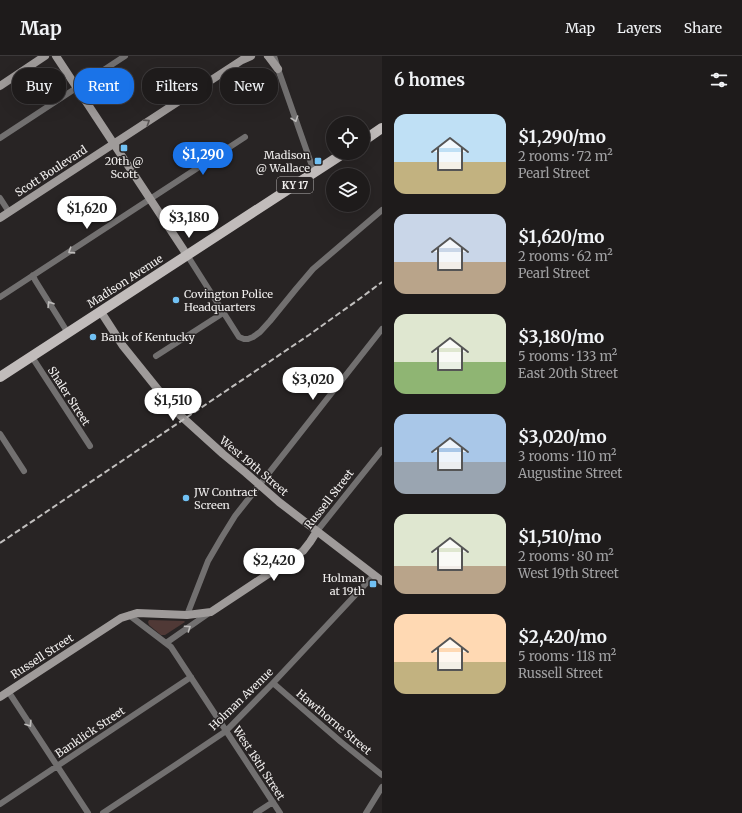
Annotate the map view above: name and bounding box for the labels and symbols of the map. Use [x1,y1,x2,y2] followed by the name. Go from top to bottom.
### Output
[290,115,299,122] one-way arrow
[143,119,150,127] one-way arrow
[12,142,90,200] street label: Scott Boulevard
[170,142,236,176] pin: $1,290
[119,143,129,153] marker: 20th @ Scott
[256,148,311,175] place label: Madison @ Wallace
[105,154,143,181] place label: 20th @ Scott
[313,156,323,166] marker: Madison @ Wallace
[277,177,313,193] road number: KY 17
[54,196,120,230] pin: $1,620
[156,205,222,239] pin: $3,180
[68,246,75,254] one-way arrow
[85,251,166,311] street label: Madison Avenue
[184,287,273,314] place label: Covington Police Headquarters
[171,295,181,305] marker: Covington Police Headquarters
[47,301,55,308] one-way arrow
[101,330,196,344] place label: Bank of Kentucky
[88,332,98,342] marker: Bank of Kentucky
[45,364,94,429] street label: Shaler Street
[280,367,346,401] pin: $3,020
[140,388,206,422] pin: $1,510
[216,433,292,499] street label: West 19th Street
[301,466,357,532] street label: Russell Street
[193,485,258,512] place label: JW Contract Screen
[181,493,191,503] marker: JW Contract Screen
[241,548,307,582] pin: $2,420
[322,571,366,598] place label: Holman at 19th
[368,579,378,589] marker: Holman at 19th
[184,625,191,632] one-way arrow
[8,630,77,681] street label: Russell Street
[206,665,276,733] street label: Holman Avenue
[293,686,375,758] street label: Hawthorne Street
[52,703,128,761] street label: Banklick Street
[25,720,32,727] one-way arrow
[229,723,289,803] street label: West 18th Street

